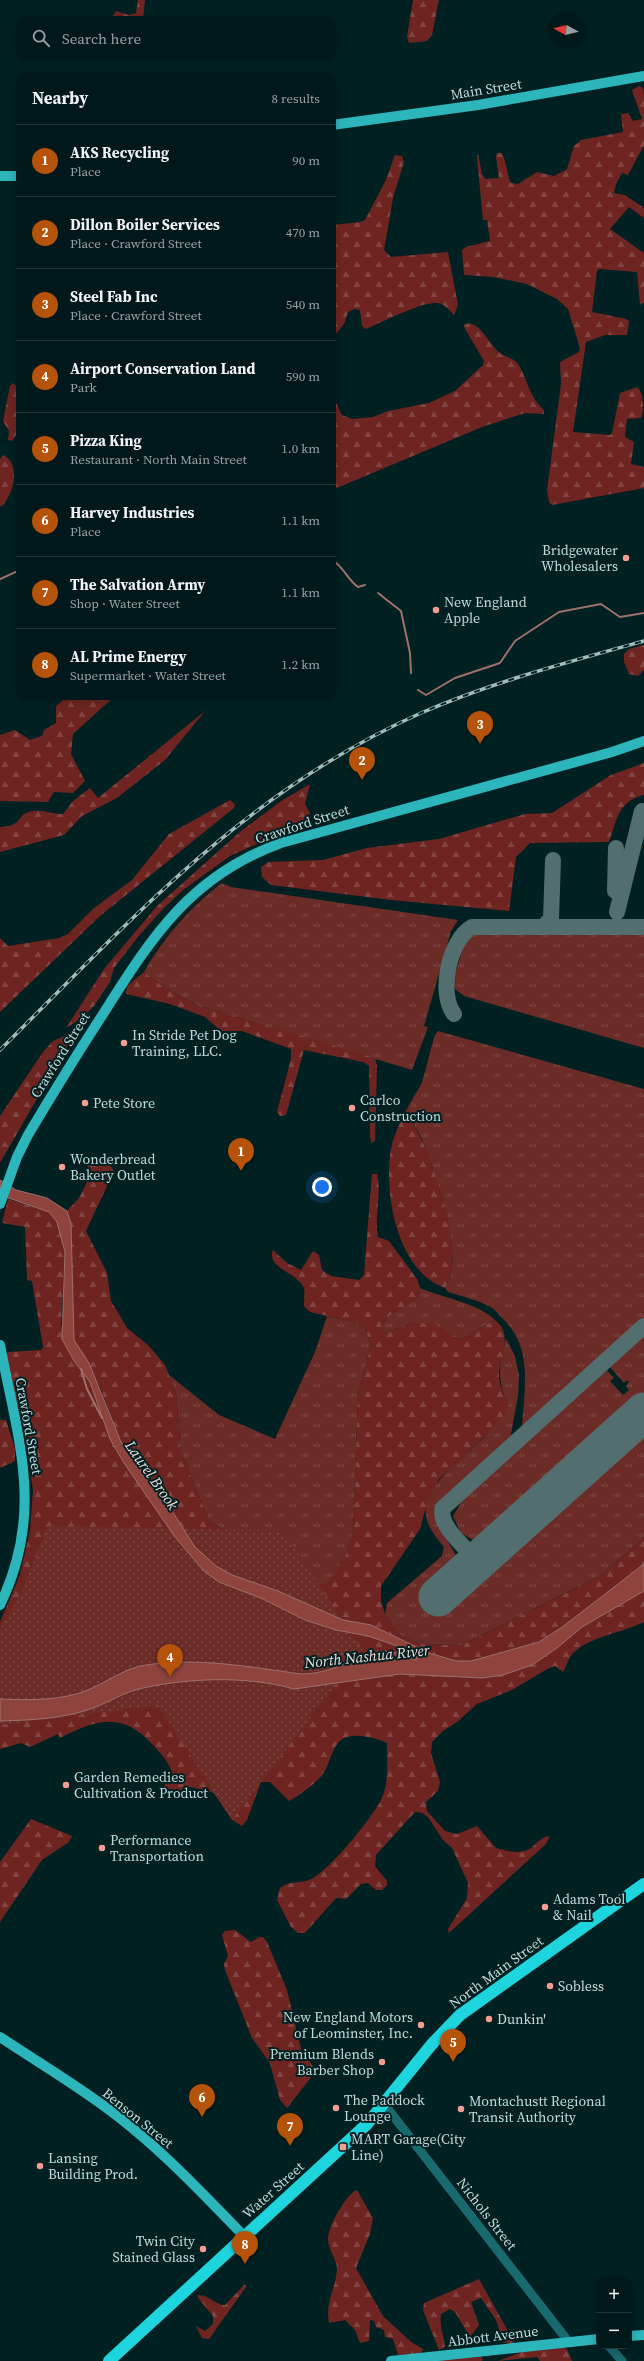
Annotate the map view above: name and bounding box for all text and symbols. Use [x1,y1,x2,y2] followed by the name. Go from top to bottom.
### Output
[548,12,584,48] north arrow
[16,16,336,60] search box
[30,27,52,49] icon: search
[62,28,141,49] text: Search here
[449,73,523,104] street label: Main Street
[32,86,88,110] text: Nearby
[272,90,320,107] text: 8 results
[70,142,169,163] text: AKS Recycling
[41,152,49,169] text: 1
[292,152,320,169] text: 90 m
[70,163,101,180] text: Place
[70,214,220,235] text: Dillon Boiler Services
[41,224,49,241] text: 2
[286,224,320,241] text: 470 m
[70,235,202,252] text: Place · Crawford Street
[70,286,158,307] text: Steel Fab Inc
[41,296,49,313] text: 3
[286,296,320,313] text: 540 m
[70,307,202,324] text: Place · Crawford Street
[70,358,255,379] text: Airport Conservation Land
[41,368,49,385] text: 4
[286,368,320,385] text: 590 m
[70,379,97,396] text: Park
[70,430,142,451] text: Pizza King
[41,440,49,457] text: 5
[281,440,320,457] text: 1.0 km
[70,451,247,468] text: Restaurant · North Main Street
[70,502,194,523] text: Harvey Industries
[41,512,49,529] text: 6
[281,512,320,529] text: 1.1 km
[70,523,101,540] text: Place
[541,540,618,576] place label: Bridgewater Wholesalers
[621,553,631,563] marker: Bridgewater Wholesalers
[70,574,205,595] text: The Salvation Army
[41,584,49,601] text: 7
[281,584,320,601] text: 1.1 km
[444,592,527,628] place label: New England Apple
[70,595,180,612] text: Shop · Water Street
[431,605,441,615] marker: New England Apple
[70,646,187,667] text: AL Prime Energy
[41,656,49,673] text: 8
[281,656,320,673] text: 1.2 km
[70,667,226,684] text: Supermarket · Water Street
[467,711,493,744] pin: 3
[349,747,375,780] pin: 2
[252,799,352,849] street label: Crawford Street
[26,1008,95,1102] street label: Crawford Street
[132,1025,237,1061] place label: In Stride Pet Dog Training, LLC.
[119,1038,129,1048] marker: In Stride Pet Dog Training, LLC.
[360,1090,442,1126] place label: Carlco Construction
[93,1093,155,1113] place label: Pete Store
[80,1098,90,1108] marker: Pete Store
[347,1103,357,1113] marker: Carlco Construction
[228,1138,254,1171] pin: 1
[70,1149,156,1185] place label: Wonderbread Bakery Outlet
[57,1162,67,1172] marker: Wonderbread Bakery Outlet
[312,1177,332,1197] your location
[11,1376,47,1476] street label: Crawford Street
[120,1435,184,1515] water label: Laurel Brook
[302,1639,432,1673] water label: North Nashua River
[157,1644,183,1677] pin: 4
[74,1767,208,1803] place label: Garden Remedies Cultivation & Product
[61,1780,71,1790] marker: Garden Remedies Cultivation & Product
[110,1830,204,1866] place label: Performance Transportation
[97,1843,107,1853] marker: Performance Transportation
[553,1889,625,1925] place label: Adams Tool & Nail
[540,1902,550,1912] marker: Adams Tool & Nail
[445,1931,547,2013] street label: North Main Street
[558,1976,604,1996] place label: Sobless
[545,1981,555,1991] marker: Sobless
[283,2007,413,2043] place label: New England Motors of Leominster, Inc.
[497,2009,546,2029] place label: Dunkin'
[484,2014,494,2024] marker: Dunkin'
[416,2020,426,2030] marker: New England Motors of Leominster, Inc.
[440,2029,466,2062] pin: 5
[270,2044,374,2080] place label: Premium Blends Barber Shop
[377,2057,387,2067] marker: Premium Blends Barber Shop
[98,2083,178,2153] street label: Benson Street
[189,2084,215,2117] pin: 6
[344,2090,425,2126] place label: The Paddock Lounge
[469,2091,606,2127] place label: Montachustt Regional Transit Authority
[331,2103,341,2113] marker: The Paddock Lounge
[456,2104,466,2114] marker: Montachustt Regional Transit Authority
[277,2113,303,2146] pin: 7
[351,2129,467,2165] place label: MART Garage(City Line)
[338,2142,348,2152] marker: MART Garage(City Line)
[48,2148,138,2184] place label: Lansing Building Prod.
[238,2157,309,2223] street label: Water Street
[35,2161,45,2171] marker: Lansing Building Prod.
[452,2174,522,2255] street label: Nichols Street
[112,2231,196,2267] place label: Twin City Stained Glass
[232,2231,258,2264] pin: 8
[198,2244,208,2254] marker: Twin City Stained Glass
[596,2277,632,2349] map controls
[596,2277,632,2313] button: +
[596,2313,632,2349] button: −
[446,2321,540,2351] street label: Abbott Avenue

